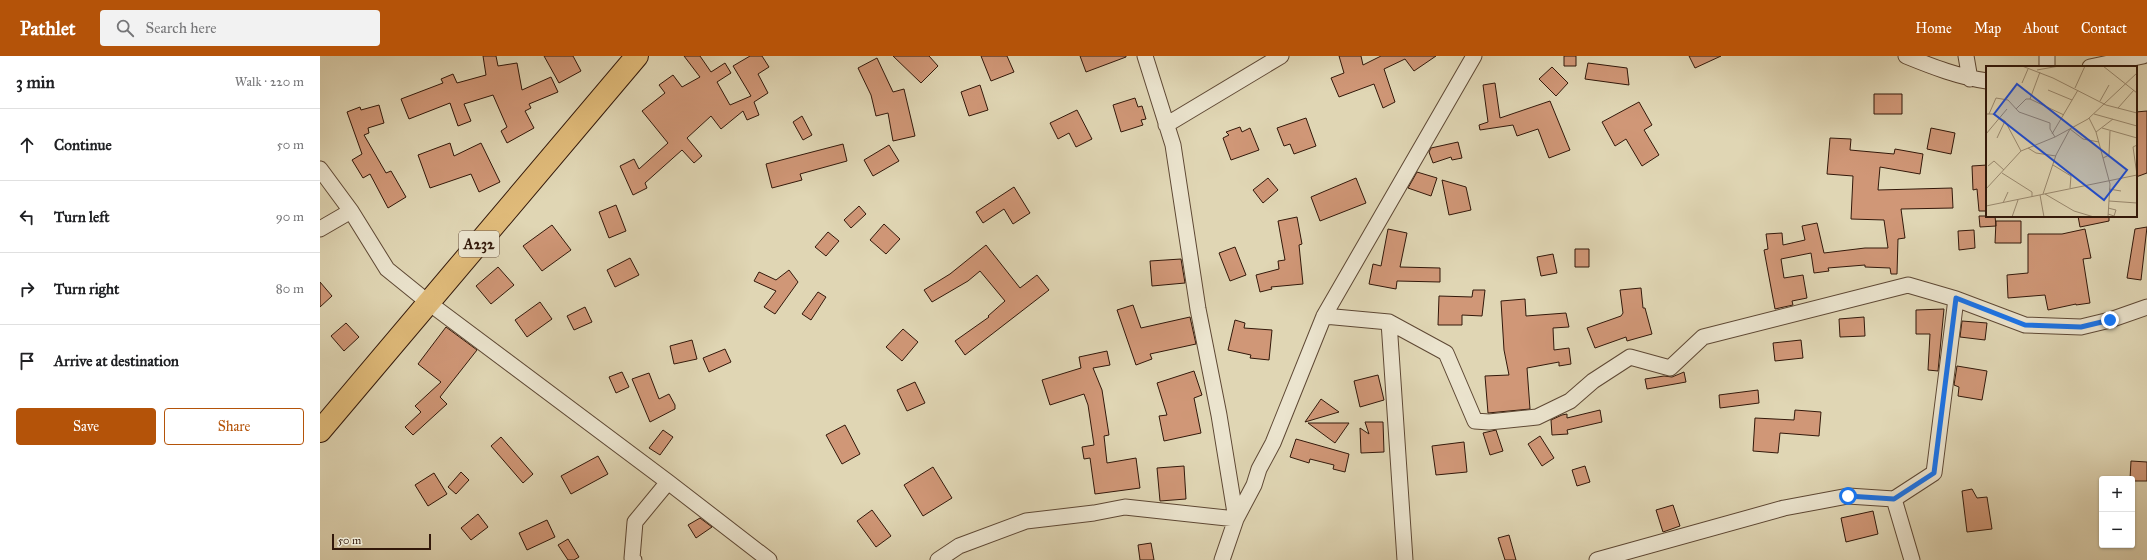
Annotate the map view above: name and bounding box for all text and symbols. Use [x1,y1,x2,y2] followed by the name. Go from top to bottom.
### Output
[100,10,380,46] search box
[20,17,76,40] text: Pathlet
[114,17,136,39] icon: search
[146,19,217,37] text: Search here
[1915,20,1952,37] text: Home
[1974,20,2001,37] text: Map
[2023,20,2059,37] text: About
[2081,20,2127,37] text: Contact
[1986,66,2137,217] inset map
[16,72,55,93] text: 3 min
[235,74,304,90] text: Walk · 220 m
[16,134,38,156] icon: ahead
[54,136,112,154] text: Continue
[277,137,304,153] text: 50 m
[16,206,38,228] icon: left
[54,208,110,226] text: Turn left
[276,209,304,225] text: 90 m
[459,231,499,257] road number: A232
[16,278,38,300] icon: right
[54,280,119,298] text: Turn right
[276,281,304,297] text: 80 m
[2101,311,2119,329] route end
[16,350,38,372] icon: arrive
[54,352,179,370] text: Arrive at destination
[16,408,156,445] button: Save
[164,408,304,445] button: Share
[2099,476,2135,548] map controls
[2099,476,2135,512] button: +
[1839,487,1857,505] route start
[2099,512,2135,548] button: −
[332,532,431,551] scale bar
[338,534,361,547] text: 50 m

